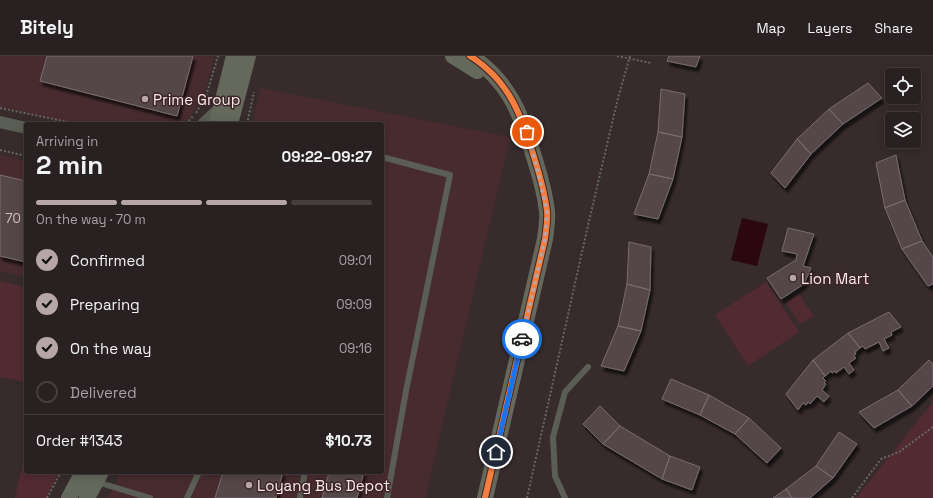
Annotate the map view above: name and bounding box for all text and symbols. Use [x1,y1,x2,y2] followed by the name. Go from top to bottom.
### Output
[20,15,74,40] text: Bitely
[756,19,786,37] text: Map
[808,19,852,37] text: Layers
[874,19,913,37] text: Share
[885,68,921,148] map controls
[885,68,921,104] button: locate
[153,90,240,109] place label: Prime Group
[140,94,150,104] marker: Prime Group
[885,112,921,148] button: layers
[510,115,544,149] pin
[516,121,538,143] icon: bag
[36,133,98,150] text: Arriving in
[281,147,372,166] text: 09:22–09:27
[36,148,103,182] text: 2 min
[5,210,21,227] house number: 70
[36,211,146,228] text: On the way · 70 m
[36,249,58,271] icon: check
[70,251,145,270] text: Confirmed
[339,252,372,269] text: 09:01
[801,269,869,288] place label: Lion Mart
[788,273,798,283] marker: Lion Mart
[36,293,58,315] icon: check
[70,295,140,314] text: Preparing
[336,296,372,313] text: 09:09
[502,319,542,359] courier
[511,328,533,350] icon: car
[36,337,58,359] icon: check
[70,339,151,358] text: On the way
[339,340,372,357] text: 09:16
[70,383,137,402] text: Delivered
[36,431,123,450] text: Order #1343
[325,431,372,450] text: $10.73
[479,435,513,469] pin
[485,441,507,463] icon: home
[257,476,390,495] place label: Loyang Bus Depot
[244,480,254,490] marker: Loyang Bus Depot

